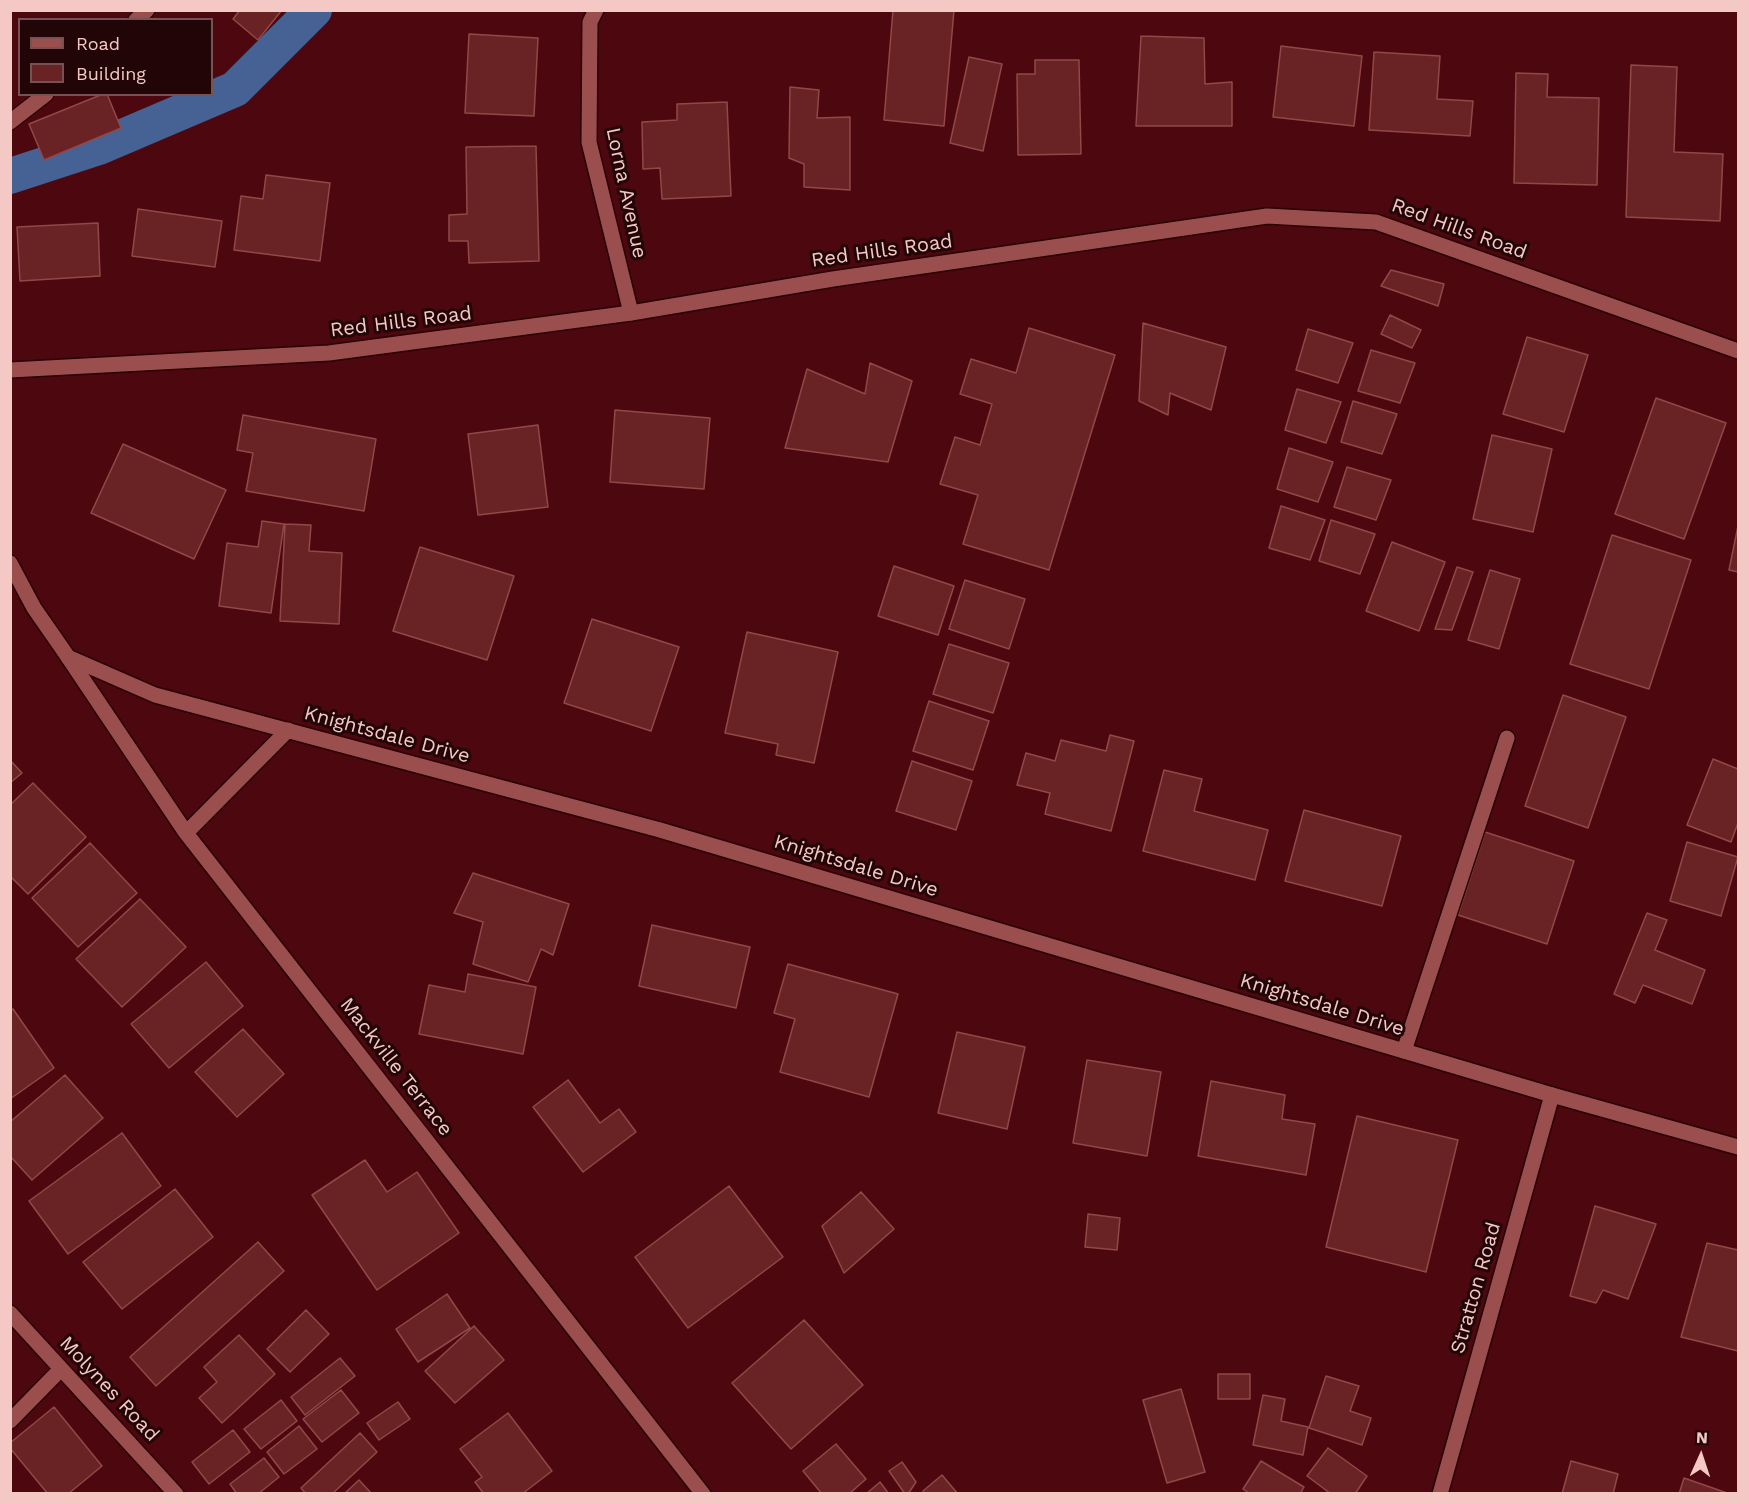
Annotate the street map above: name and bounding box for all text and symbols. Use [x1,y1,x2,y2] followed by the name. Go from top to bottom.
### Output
[18,18,213,96] legend
[76,33,120,54] text: Road
[76,63,146,84] text: Building
[600,125,652,261] street label: Lorna Avenue
[1388,193,1530,265] street label: Red Hills Road
[810,229,954,273] street label: Red Hills Road
[329,301,473,343] street label: Red Hills Road
[301,701,473,769] street label: Knightsdale Drive
[771,830,941,902] street label: Knightsdale Drive
[1237,969,1407,1041] street label: Knightsdale Drive
[335,993,457,1141] street label: Mackville Terrace
[1446,1220,1506,1356] street label: Stratton Road
[54,1331,164,1447] street label: Molynes Road
[1671,1426,1731,1486] north arrow
[1696,1428,1708,1447] text: N

